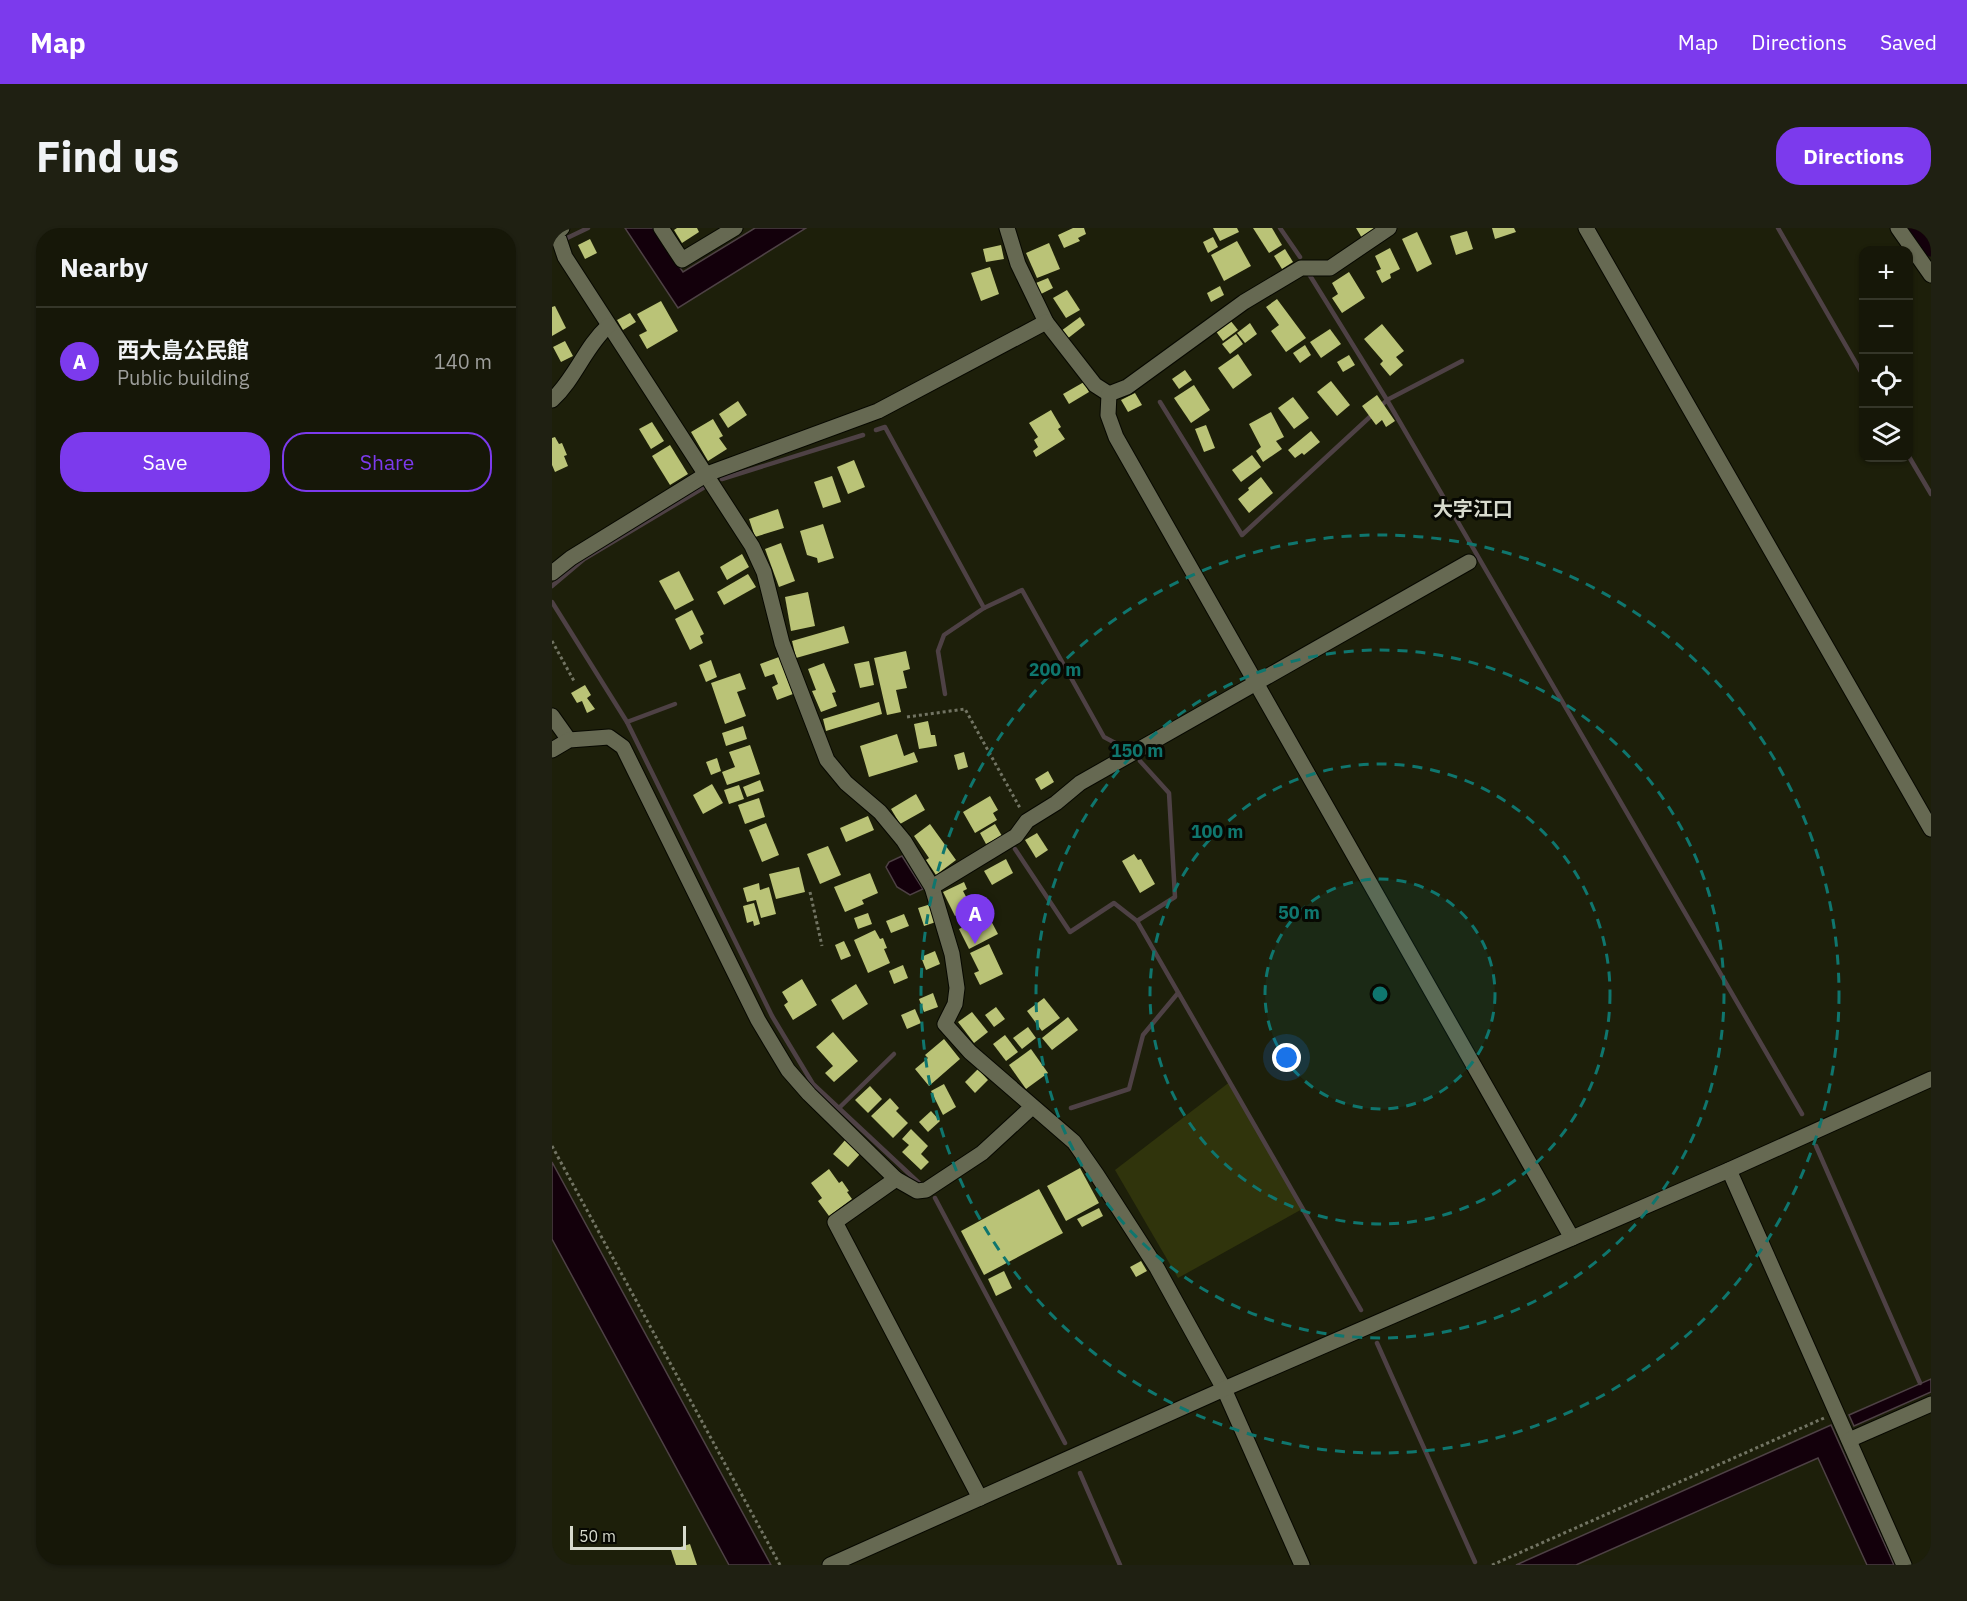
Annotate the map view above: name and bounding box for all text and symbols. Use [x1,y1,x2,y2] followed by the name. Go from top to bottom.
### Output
[30,24,86,61] text: Map
[1678,28,1718,56] text: Map
[1751,28,1847,56] text: Directions
[1880,28,1937,56] text: Saved
[1776,127,1931,185] button: Directions
[36,129,179,184] text: Find us
[1859,246,1913,462] map controls
[1859,246,1913,300] button: +
[60,250,148,284] text: Nearby
[1859,300,1913,354] button: −
[117,335,249,364] text: 西大島公民館
[73,348,86,375] text: A
[434,348,492,375] text: 140 m
[1859,354,1913,408] button: locate
[117,364,249,391] text: Public building
[1859,408,1913,462] button: layers
[60,432,270,492] button: Save
[282,432,492,492] button: Share
[1433,495,1513,522] district label: 大字江口
[1029,658,1081,681] text: 200 m
[1111,739,1163,762] text: 150 m
[1191,820,1243,843] text: 100 m
[956,894,994,944] pin: A
[1278,901,1320,924] text: 50 m
[1370,984,1390,1004] centre of rings
[1272,1043,1301,1072] your location
[570,1523,686,1550] scale bar
[579,1526,616,1546] text: 50 m

